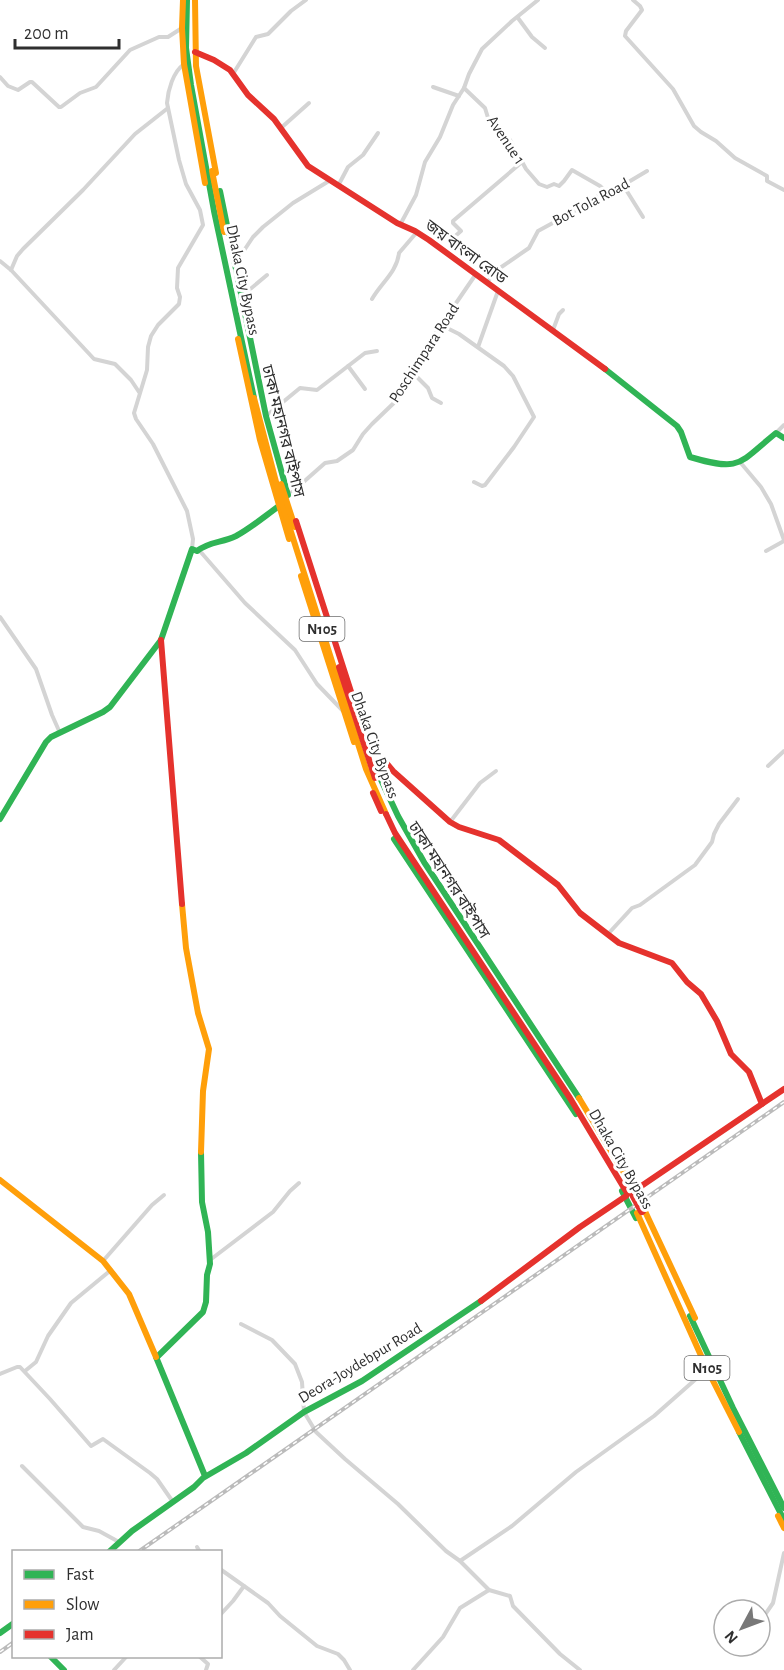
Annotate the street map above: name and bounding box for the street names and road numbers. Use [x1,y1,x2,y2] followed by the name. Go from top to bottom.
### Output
[484,113,528,167] street label: Avenue 1
[550,175,632,229] street label: Bot Tola Road
[421,216,510,287] street label: জয় বাংলা রোড
[222,223,263,337] street label: Dhaka City Bypass
[386,300,462,406] street label: Poschimpara Road
[259,362,309,500] street label: ঢাকা মহানগর বাইপাস
[300,617,344,641] road number: N105
[347,689,402,801] street label: Dhaka City Bypass
[405,817,495,942] street label: ঢাকা মহানগর বাইপাস
[585,1106,656,1212] street label: Dhaka City Bypass
[296,1320,425,1407] street label: Deora-Joydebpur Road
[684,1356,730,1380] road number: N105

